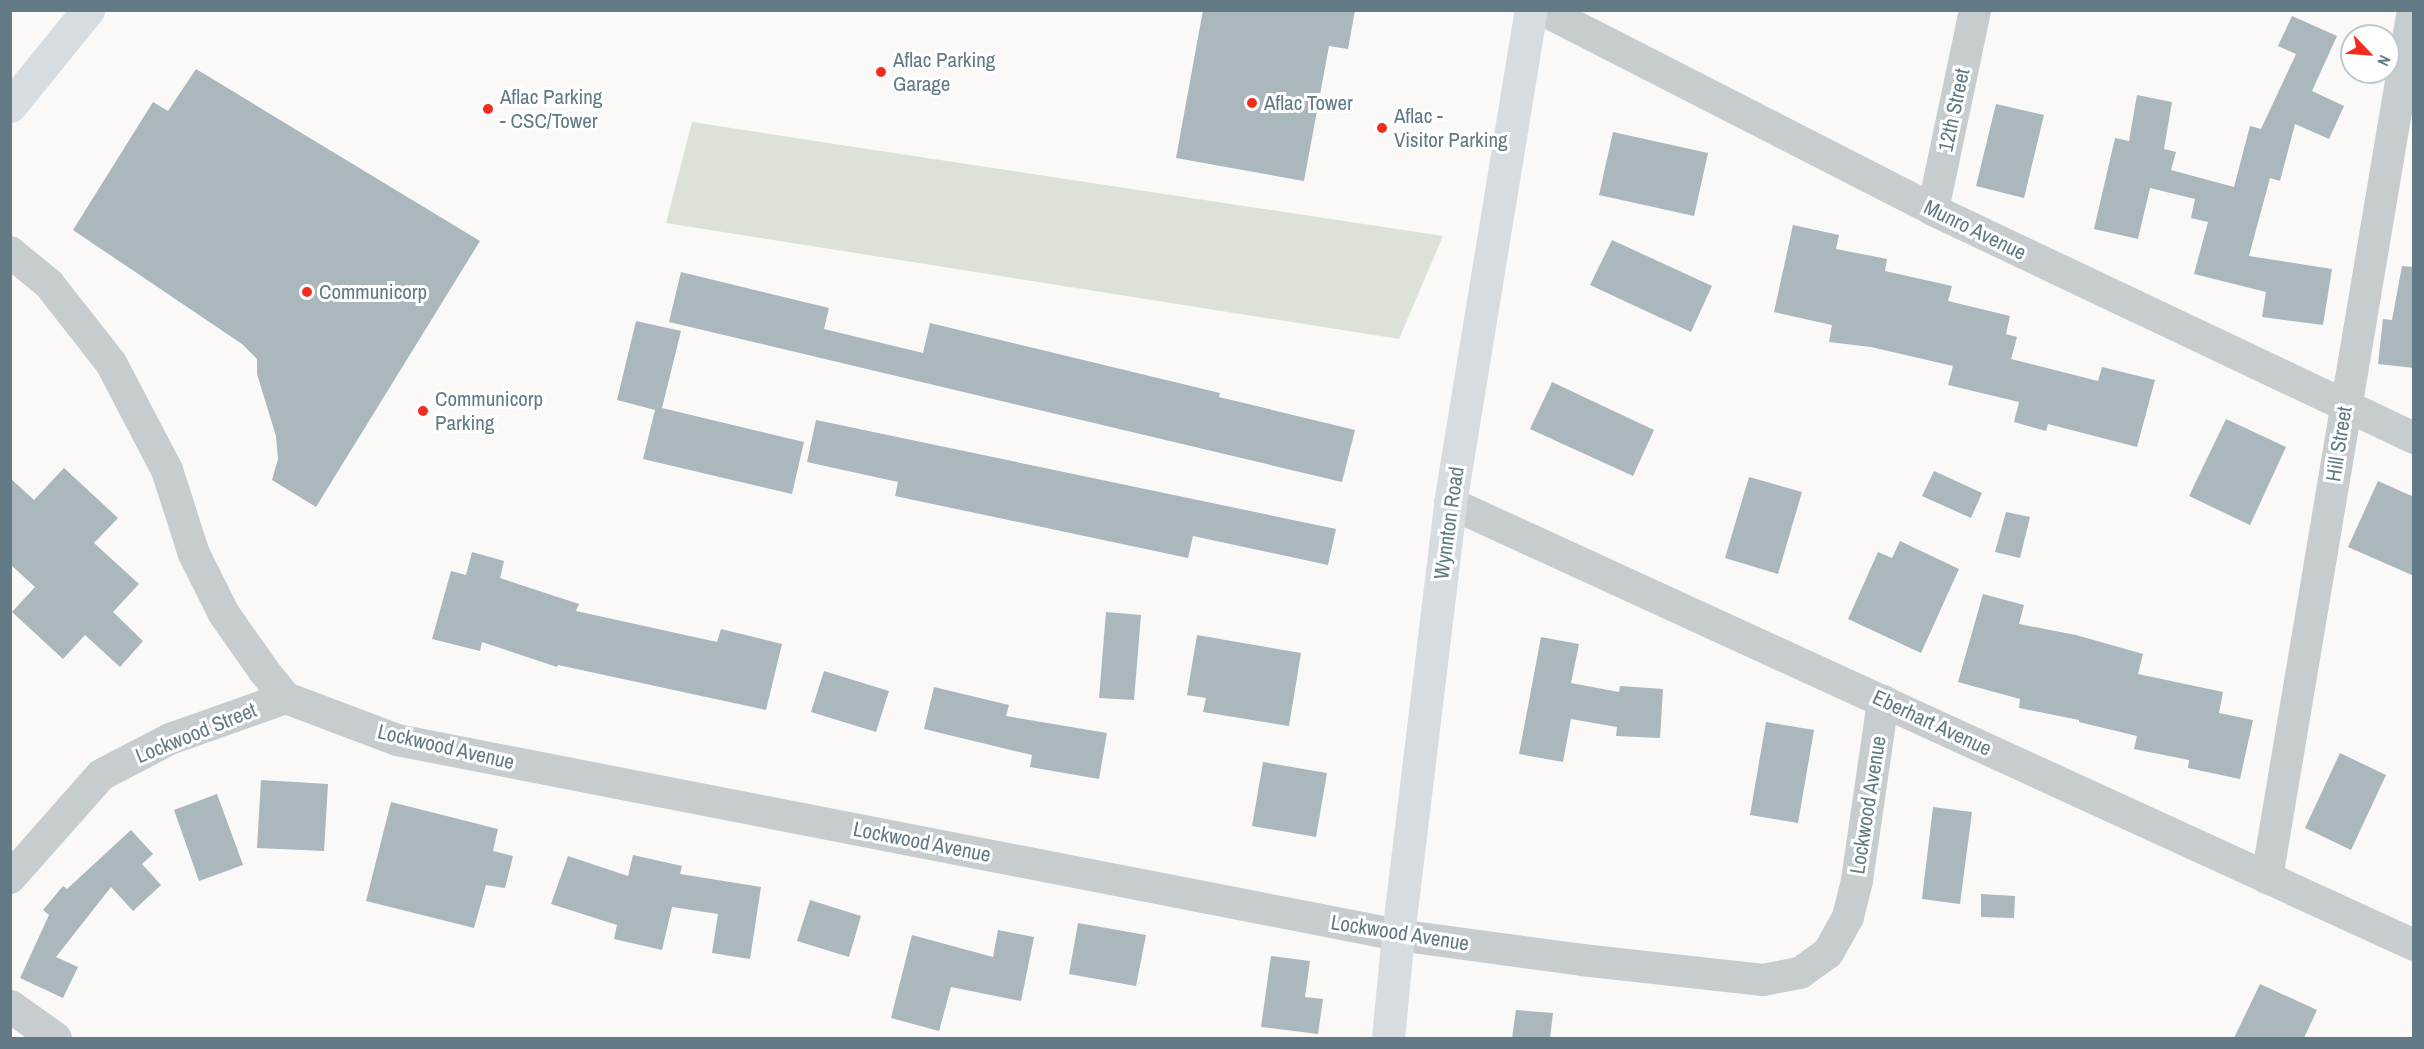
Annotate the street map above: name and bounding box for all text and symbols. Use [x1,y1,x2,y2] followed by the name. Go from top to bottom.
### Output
[2340,24,2400,84] north arrow
[893,47,995,97] place label: Aflac Parking Garage
[2373,52,2396,70] text: N
[874,65,888,79] marker: Aflac Parking Garage
[1933,66,1975,154] street label: 12th Street
[500,84,602,134] place label: Aflac Parking - CSC/Tower
[1264,90,1353,116] place label: Aflac Tower
[1245,96,1259,110] marker: Aflac Tower
[481,102,495,116] marker: Aflac Parking - CSC/Tower
[1394,103,1508,153] place label: Aflac - Visitor Parking
[1375,121,1389,135] marker: Aflac - Visitor Parking
[1919,194,2031,266] street label: Munro Avenue
[319,279,427,305] place label: Communicorp
[300,285,314,299] marker: Communicorp
[435,386,543,436] place label: Communicorp Parking
[416,404,430,418] marker: Communicorp Parking
[2321,405,2357,483] street label: Hill Street
[1429,465,1469,581] street label: Wynnton Road
[1868,684,1996,762] street label: Eberhart Avenue
[132,697,260,769] street label: Lockwood Street
[375,719,517,775] street label: Lockwood Avenue
[1845,734,1891,876] street label: Lockwood Avenue
[851,816,993,868] street label: Lockwood Avenue
[1329,910,1471,956] street label: Lockwood Avenue

